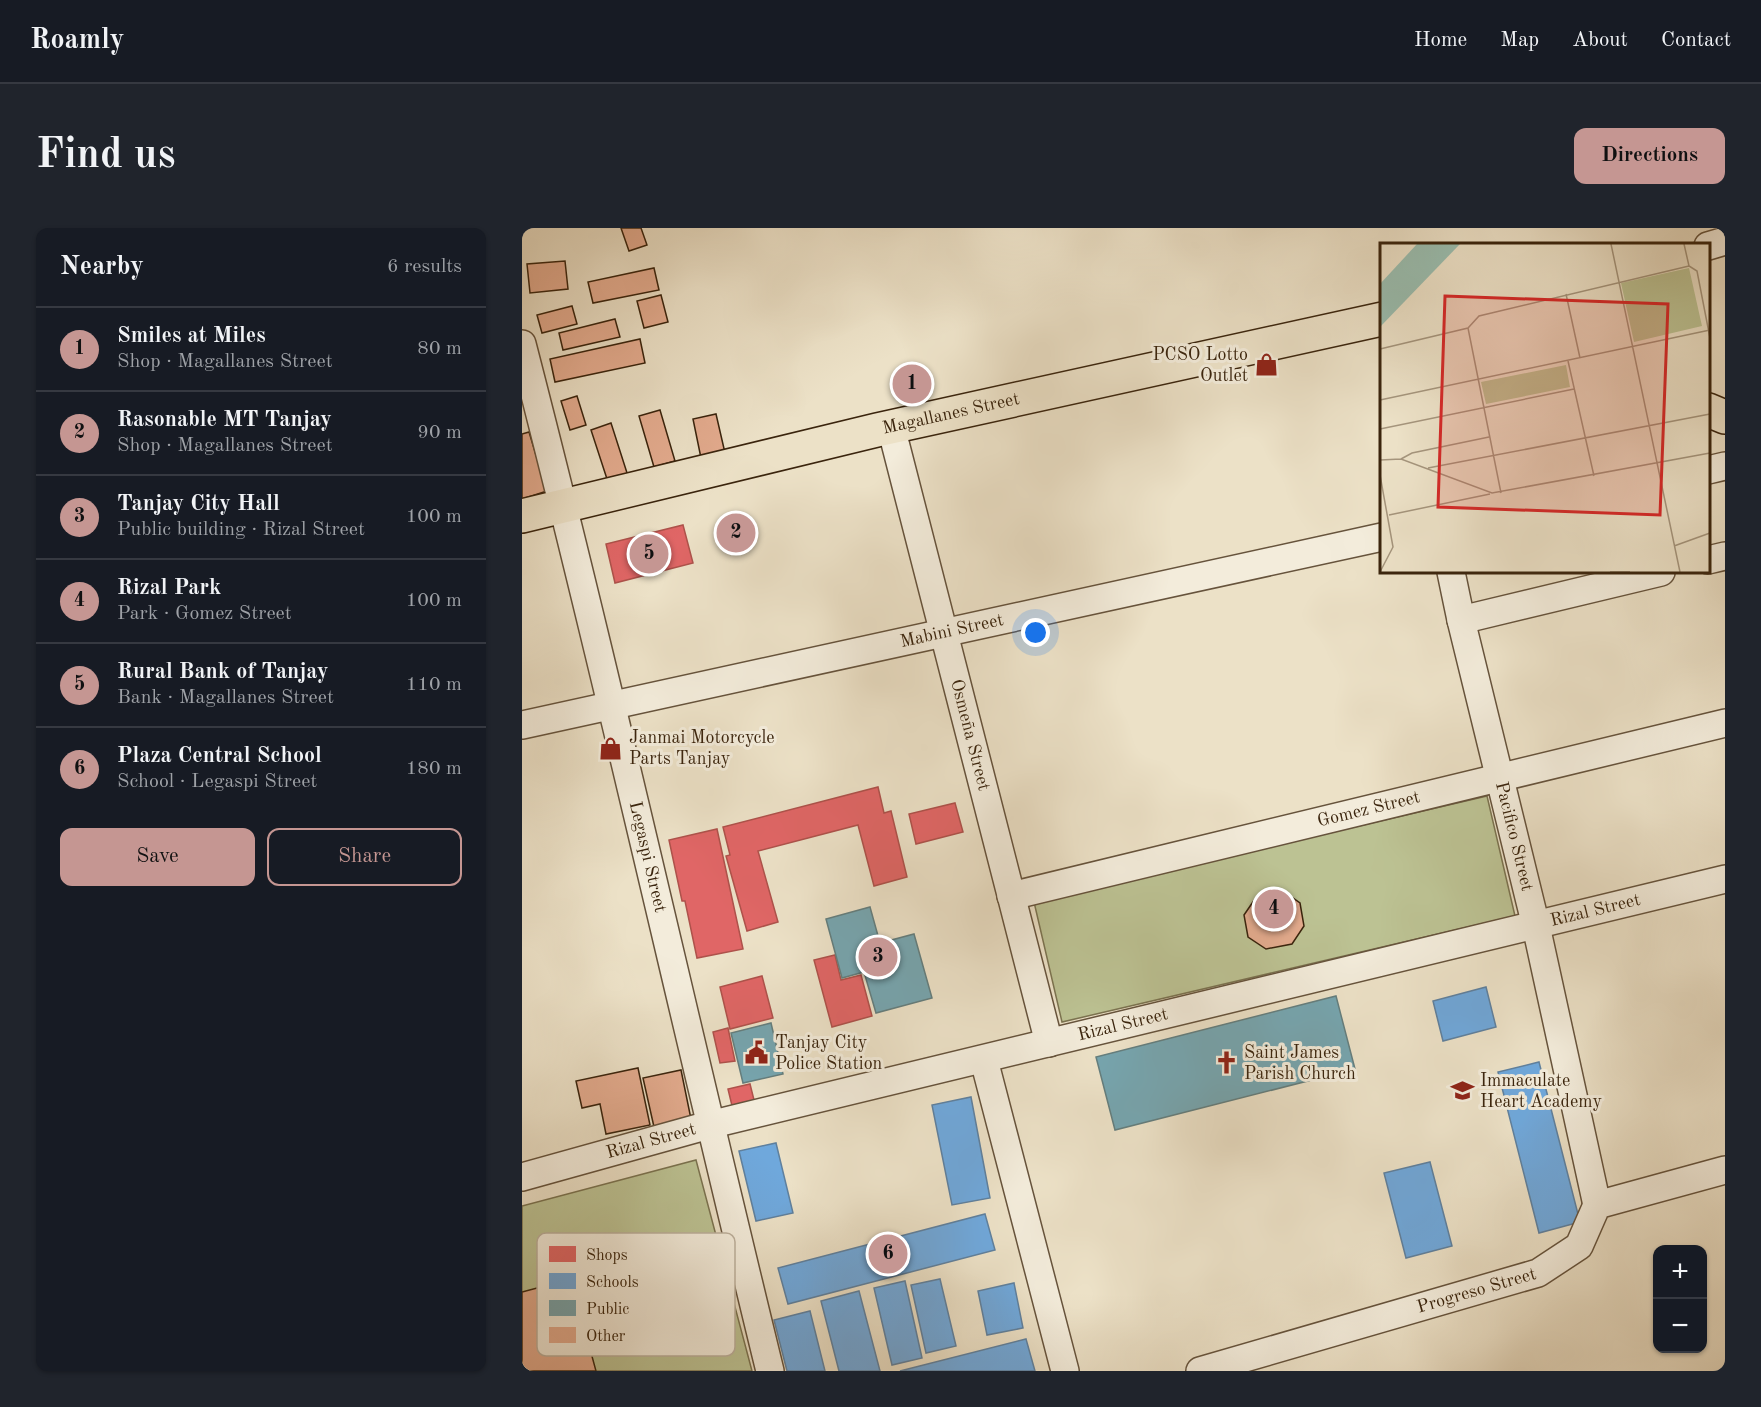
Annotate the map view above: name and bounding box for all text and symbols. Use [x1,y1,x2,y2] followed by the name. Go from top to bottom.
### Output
[30,27,124,55] text: Roamly
[1414,30,1467,51] text: Home
[1500,30,1539,51] text: Map
[1572,30,1628,51] text: About
[1661,30,1731,51] text: Contact
[1574,128,1725,184] button: Directions
[36,135,175,177] text: Find us
[1380,243,1710,573] inset map
[60,254,144,280] text: Nearby
[387,257,462,277] text: 6 results
[117,325,266,347] text: Smiles at Miles
[74,339,85,359] text: 1
[417,339,462,359] text: 80 m
[1152,346,1248,385] place label: PCSO Lotto Outlet
[117,352,333,372] text: Shop · Magallanes Street
[1253,352,1279,378] shop icon: PCSO Lotto Outlet
[892,362,932,406] pin: 1
[881,390,1021,438] street label: Magallanes Street
[117,409,332,431] text: Rasonable MT Tanjay
[74,423,85,443] text: 2
[417,423,462,443] text: 90 m
[117,436,333,456] text: Shop · Magallanes Street
[117,493,280,515] text: Tanjay City Hall
[74,507,85,527] text: 3
[406,507,462,527] text: 100 m
[716,510,756,556] pin: 2
[117,520,365,540] text: Public building · Rizal Street
[630,532,668,576] pin: 5
[117,577,221,599] text: Rizal Park
[74,591,85,611] text: 4
[406,591,462,611] text: 100 m
[117,604,292,624] text: Park · Gomez Street
[898,611,1005,651] street label: Mabini Street
[1021,618,1050,647] your location
[117,661,328,683] text: Rural Bank of Tanjay
[74,675,85,695] text: 5
[406,675,462,695] text: 110 m
[947,677,993,793] street label: Osmeña Street
[117,688,334,708] text: Bank · Magallanes Street
[629,729,775,768] place label: Janmai Motorcycle Parts Tanjay
[598,735,624,761] shop icon: Janmai Motorcycle Parts Tanjay
[117,745,322,767] text: Plaza Central School
[74,759,85,779] text: 6
[406,759,462,779] text: 180 m
[117,772,317,792] text: School · Legaspi Street
[1492,780,1536,893] street label: Pacifico Street
[1315,788,1422,830] street label: Gomez Street
[626,799,669,914] street label: Legaspi Street
[60,828,255,886] button: Save
[267,828,462,886] button: Share
[1254,886,1293,932] pin: 4
[1548,891,1642,930] street label: Rizal Street
[858,934,898,980] pin: 3
[1076,1005,1170,1044] street label: Rizal Street
[775,1034,883,1073] place label: Tanjay City Police Station
[744,1040,770,1066] public building icon: Tanjay City Police Station
[1244,1044,1356,1083] place label: Saint James Parish Church
[1213,1050,1239,1076] church icon: Saint James Parish Church
[1480,1072,1603,1111] place label: Immaculate Heart Academy
[1449,1078,1475,1104] school or university icon: Immaculate Heart Academy
[604,1120,698,1162] street label: Rizal Street
[868,1232,908,1276] pin: 6
[537,1233,735,1356] legend
[1653,1245,1707,1353] map controls
[1653,1245,1707,1299] button: +
[586,1248,628,1264] text: Shops
[1415,1265,1538,1317] street label: Progreso Street
[586,1275,639,1291] text: Schools
[1653,1299,1707,1353] button: −
[586,1302,629,1318] text: Public
[586,1329,626,1345] text: Other

